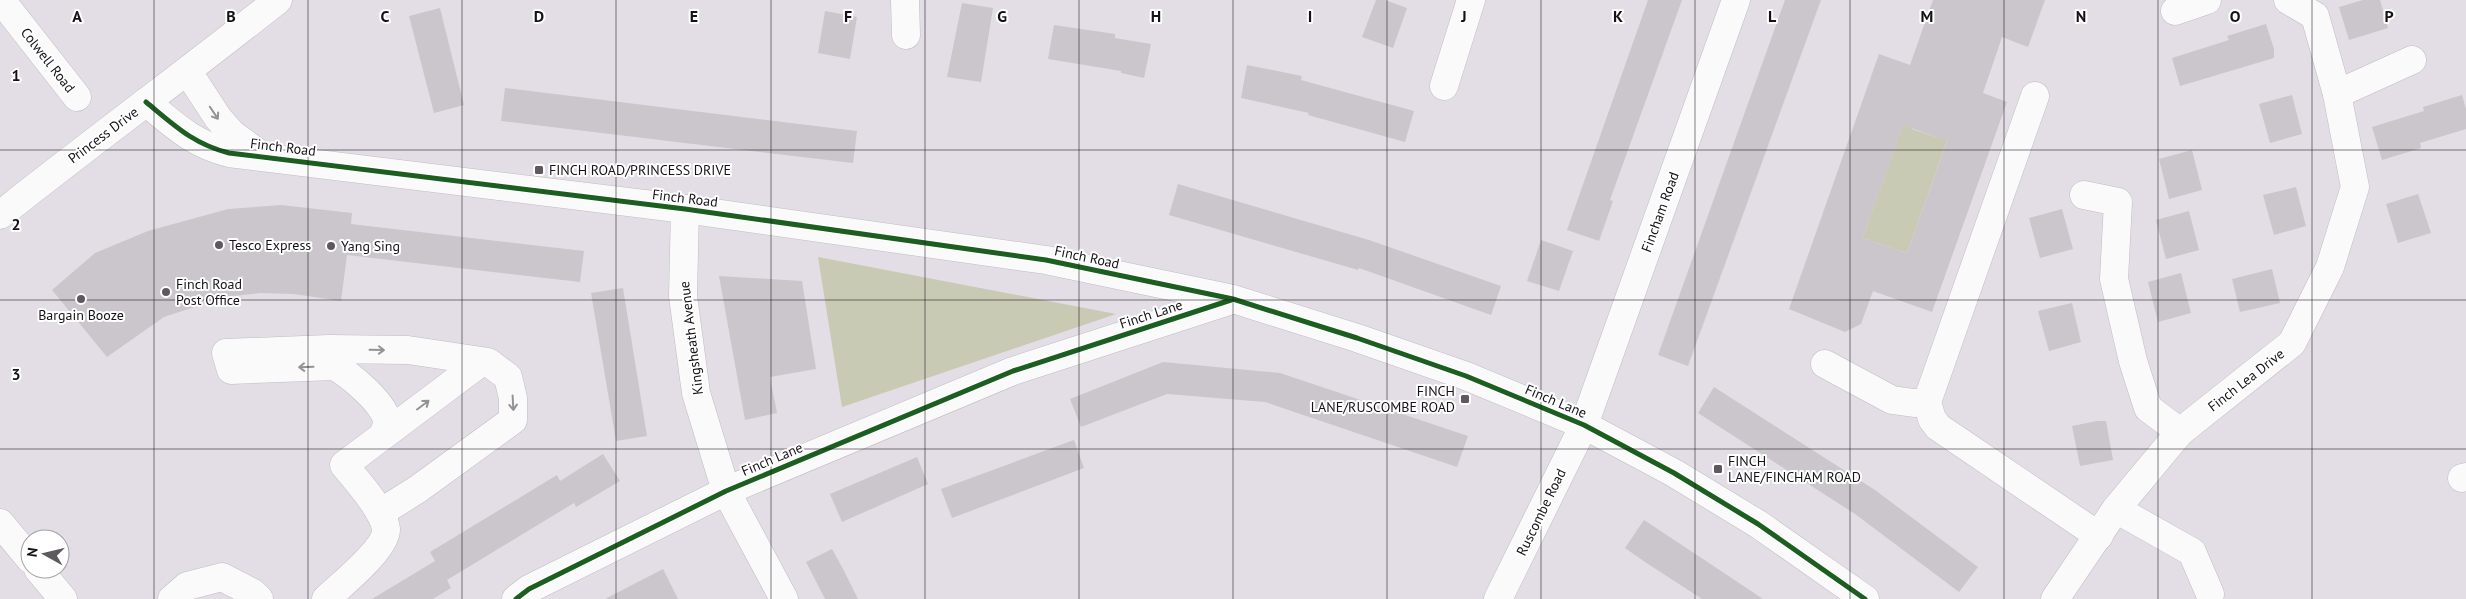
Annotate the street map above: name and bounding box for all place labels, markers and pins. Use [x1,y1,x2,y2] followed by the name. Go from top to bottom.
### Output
[549,161,731,179] place label: FINCH ROAD/PRINCESS DRIVE
[533,164,545,176] marker: FINCH ROAD/PRINCESS DRIVE
[229,236,311,254] place label: Tesco Express
[341,237,400,255] place label: Yang Sing
[213,239,225,251] marker: Tesco Express
[325,240,337,252] marker: Yang Sing
[176,275,242,309] place label: Finch Road Post Office
[160,286,172,298] marker: Finch Road Post Office
[75,293,87,305] marker: Bargain Booze
[38,306,124,324] place label: Bargain Booze
[1311,382,1455,416] place label: FINCH LANE/RUSCOMBE ROAD
[1459,393,1471,405] marker: FINCH LANE/RUSCOMBE ROAD
[1728,452,1861,486] place label: FINCH LANE/FINCHAM ROAD
[1712,463,1724,475] marker: FINCH LANE/FINCHAM ROAD

